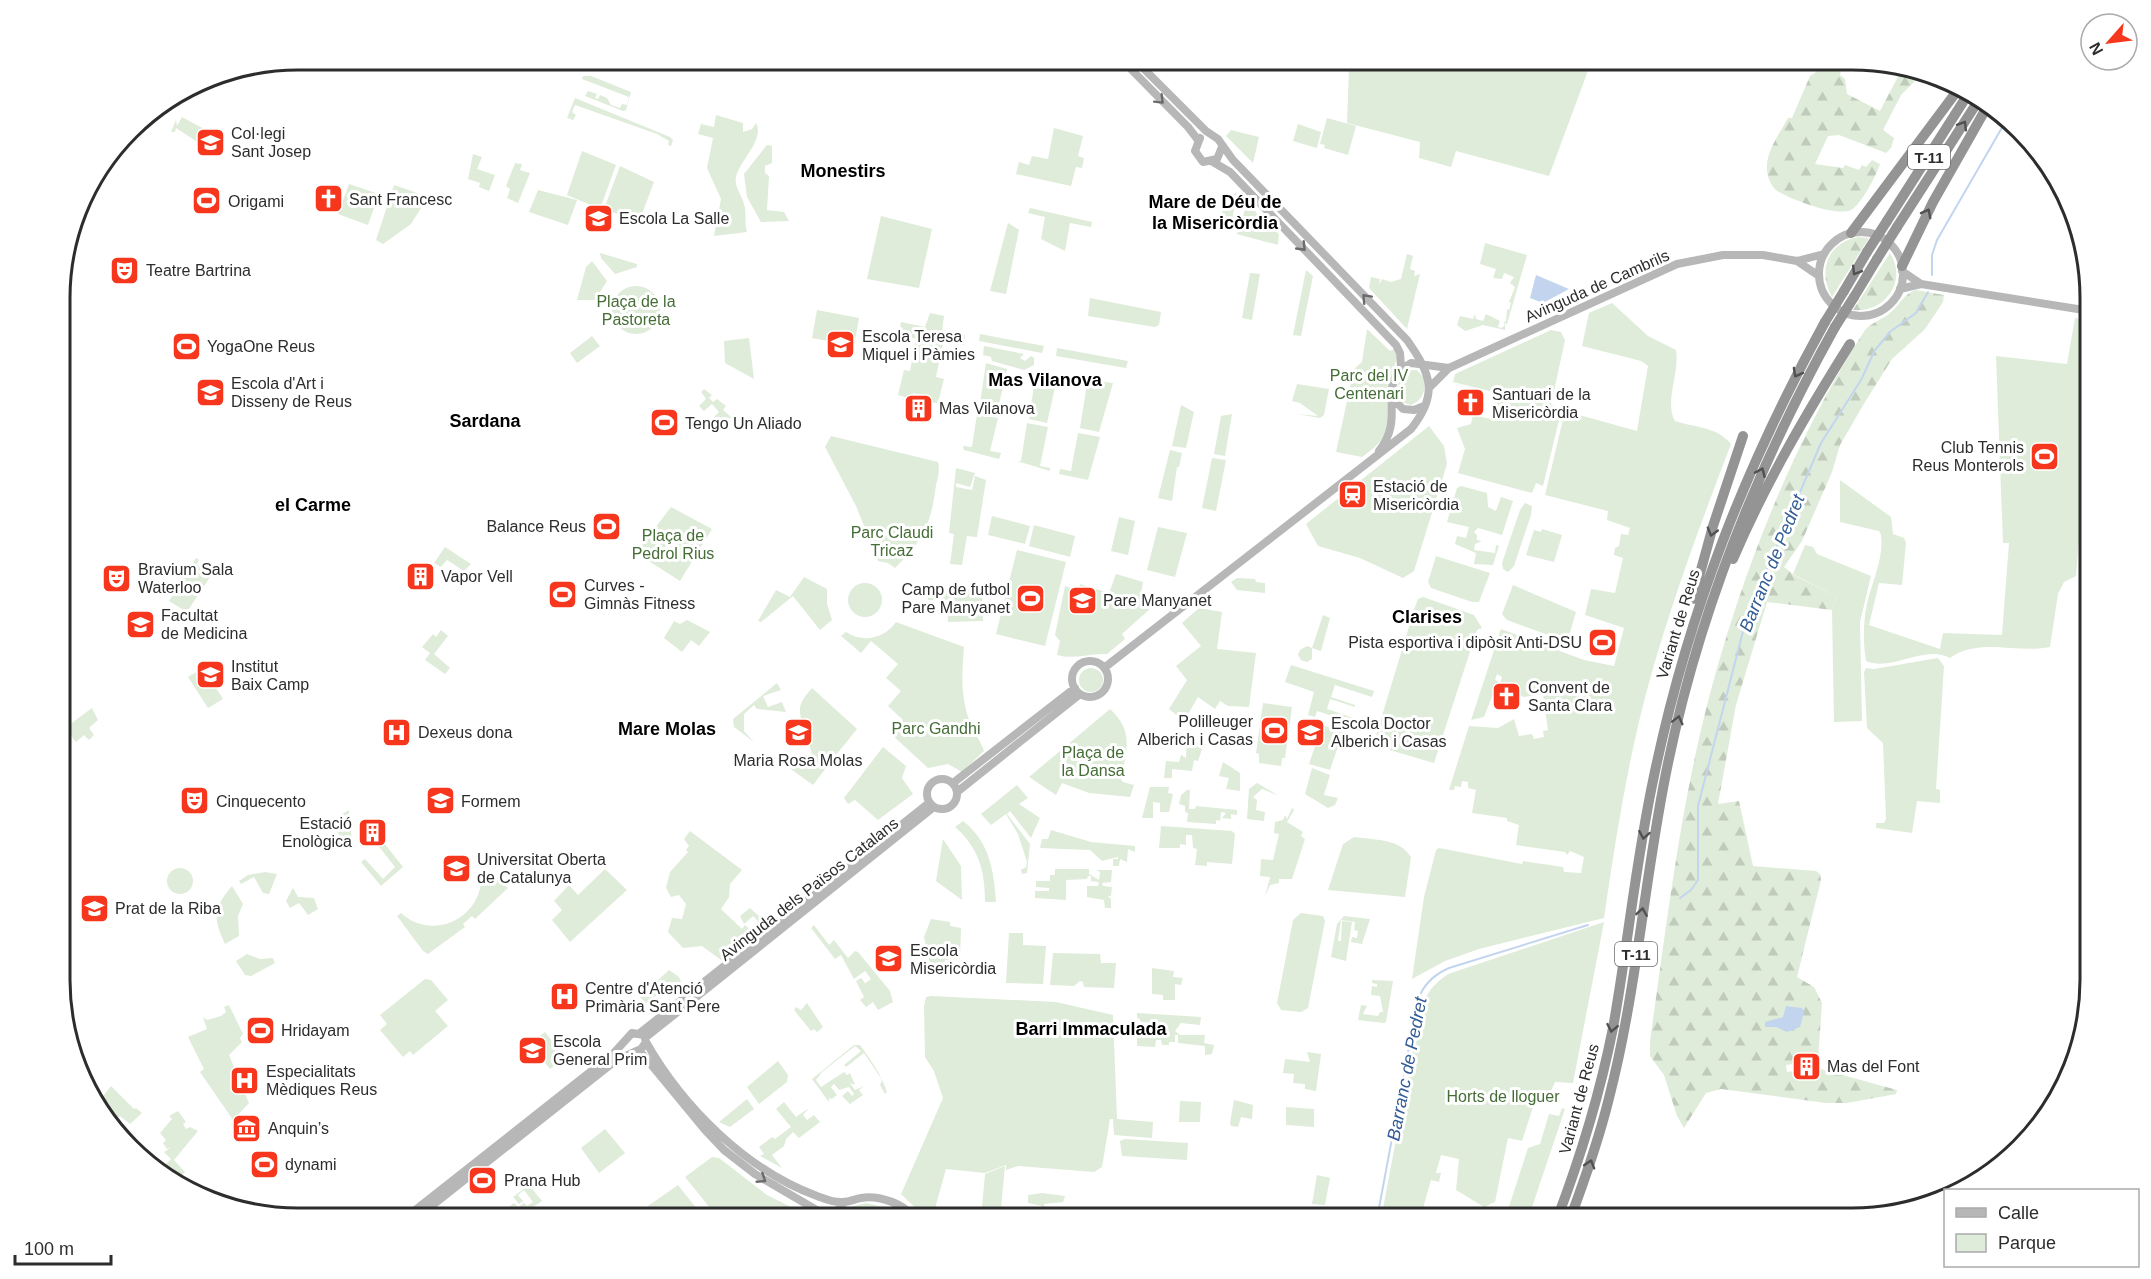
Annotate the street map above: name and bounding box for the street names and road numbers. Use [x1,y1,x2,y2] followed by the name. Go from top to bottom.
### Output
[1908,145,1950,169] road number: T-11
[1522,246,1672,326] street label: Avinguda de Cambrils
[1653,567,1703,681] street label: Variant de Reus
[717,814,901,964] street label: Avinguda dels Països Catalans
[1615,942,1657,966] road number: T-11
[1556,1042,1602,1156] street label: Variant de Reus

